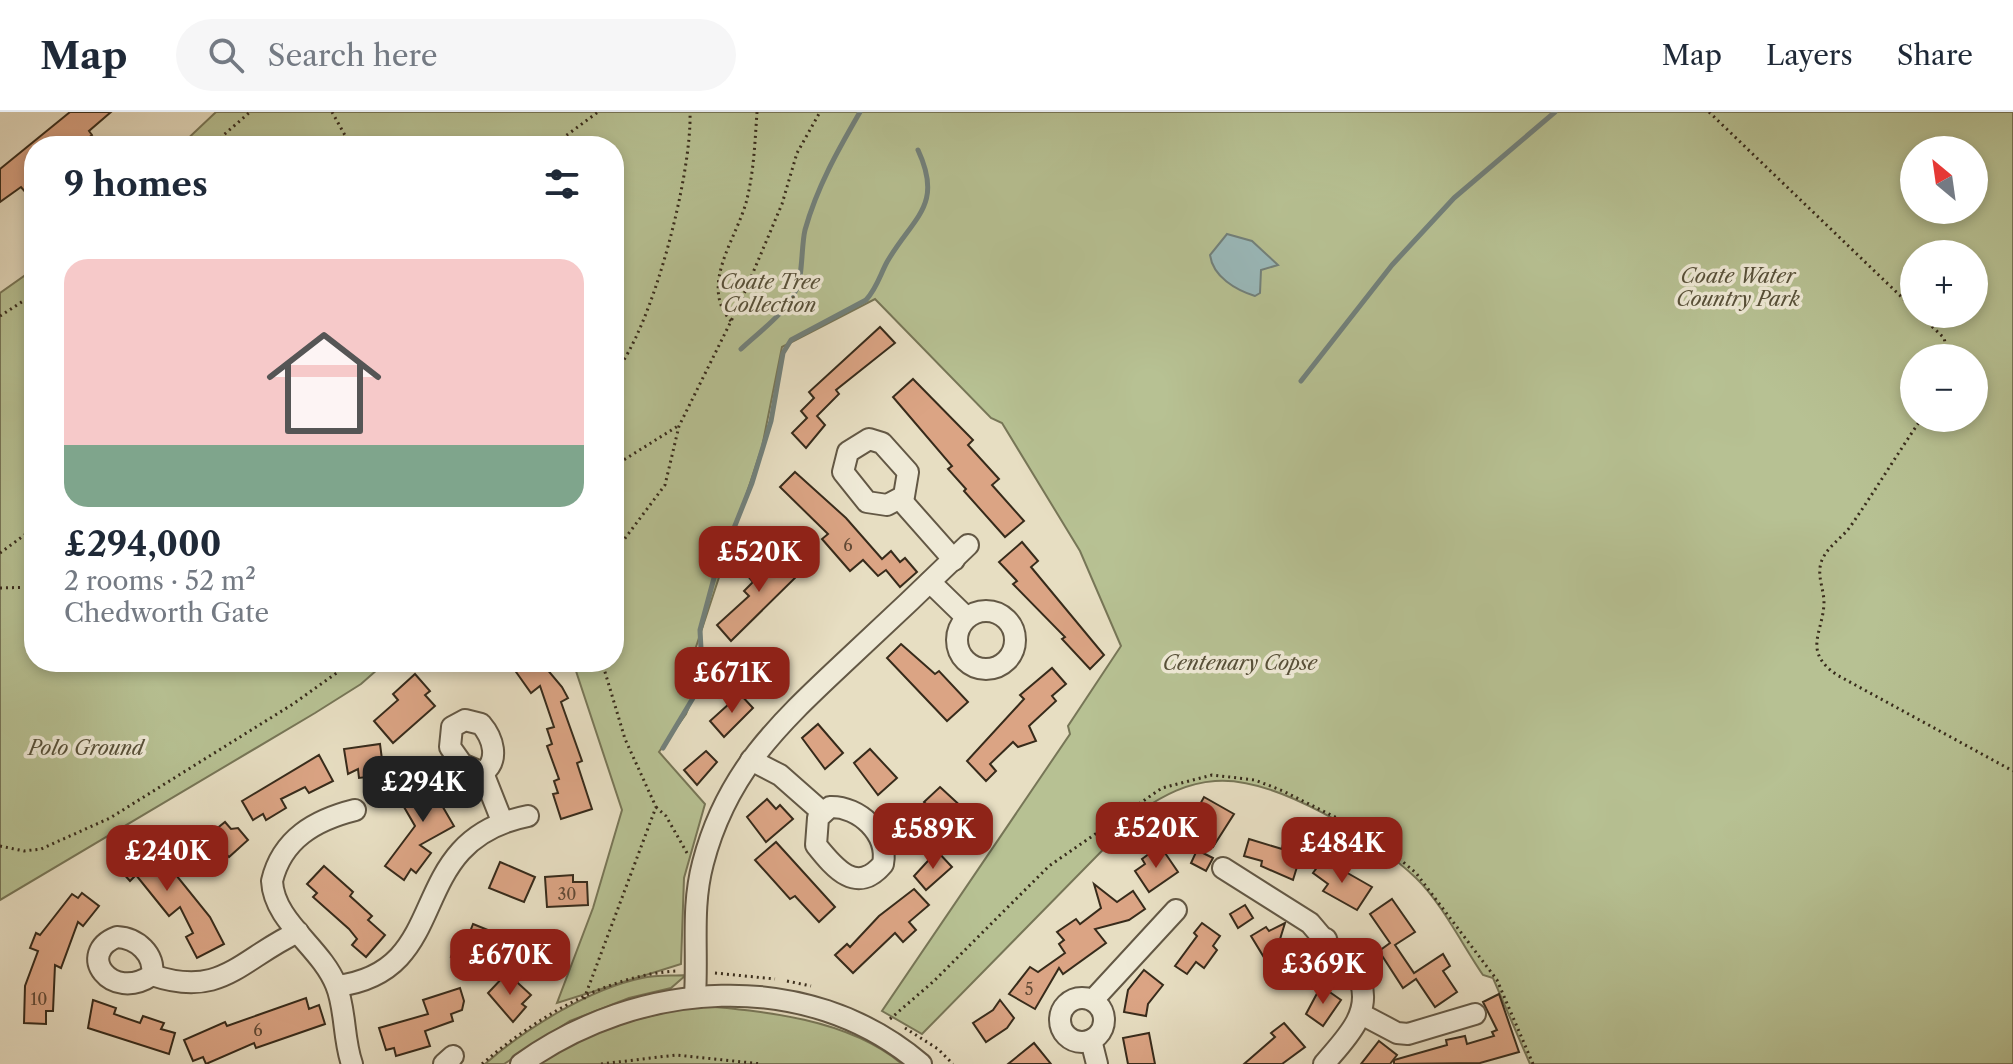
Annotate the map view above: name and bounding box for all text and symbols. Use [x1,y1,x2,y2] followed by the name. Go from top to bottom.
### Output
[176,19,736,91] search box
[40,32,128,79] text: Map
[204,33,248,77] icon: search
[268,37,438,74] text: Search here
[1662,38,1722,72] text: Map
[1766,38,1853,72] text: Layers
[1897,38,1973,72] text: Share
[1900,136,1988,224] north arrow
[1900,136,1988,432] map controls
[540,162,584,206] icon: filters
[64,163,208,205] text: 9 homes
[1900,240,1988,328] button: +
[1676,264,1800,311] park label: Coate Water Country Park
[720,270,821,317] park label: Coate Tree Collection
[252,311,396,455] icon: home
[1900,344,1988,432] button: −
[64,523,221,565] text: £294,000
[703,526,815,594] pin: £520K
[843,535,853,555] house number: 6
[717,536,801,568] text: £520K
[64,565,256,597] text: 2 rooms · 52 m²
[64,597,269,629] text: Chedworth Gate
[676,647,788,715] pin: £671K
[1163,651,1319,675] park label: Centenary Copse
[693,657,771,689] text: £671K
[26,736,146,760] park label: Polo Ground
[367,756,479,824] pin: £294K
[381,766,465,798] text: £294K
[1100,802,1212,870] pin: £520K
[877,803,989,871] pin: £589K
[1114,812,1198,844] text: £520K
[891,813,975,845] text: £589K
[1286,817,1398,885] pin: £484K
[111,825,223,893] pin: £240K
[1299,827,1385,859] text: £484K
[124,835,210,867] text: £240K
[558,884,576,904] house number: 30
[454,929,566,997] pin: £670K
[1267,938,1379,1006] pin: £369K
[468,939,552,971] text: £670K
[1281,948,1365,980] text: £369K
[1025,979,1033,999] house number: 5
[31,989,47,1009] house number: 10
[253,1020,263,1040] house number: 6

